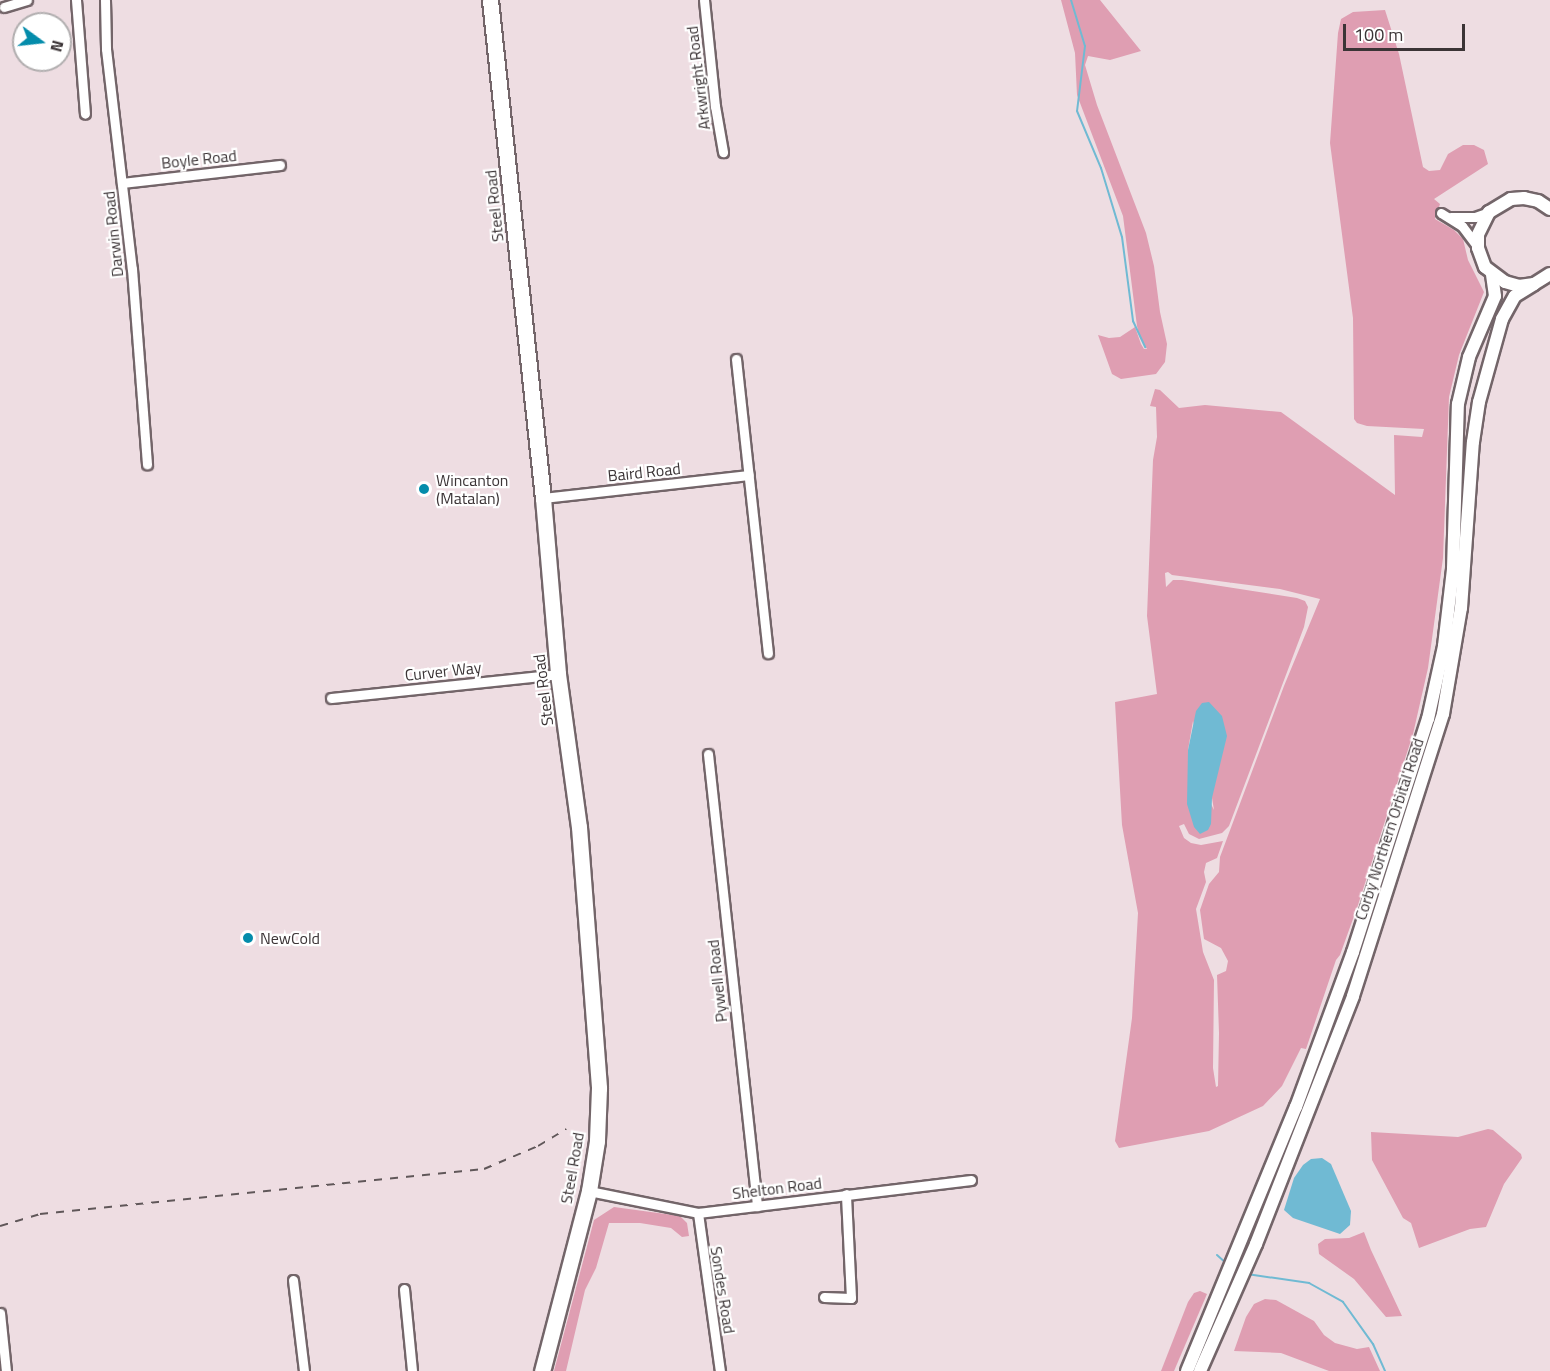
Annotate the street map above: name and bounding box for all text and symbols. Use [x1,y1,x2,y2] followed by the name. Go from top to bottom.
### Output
[12,12,72,72] north arrow
[1346,12,1468,50] scale bar
[1354,21,1403,48] text: 100 m
[682,25,714,131] street label: Arkwright Road
[44,38,70,55] text: N
[160,145,238,173] street label: Boyle Road
[481,169,507,243] street label: Steel Road
[99,190,127,278] street label: Darwin Road
[607,459,681,485] street label: Baird Road
[436,470,508,508] place label: Wincanton (Matalan)
[417,482,431,496] marker: Wincanton (Matalan)
[529,653,557,727] street label: Steel Road
[404,657,482,685] street label: Curver Way
[1350,736,1428,922] street label: Corby Northern Orbital Road
[260,928,320,948] place label: NewCold
[241,931,255,945] marker: NewCold
[703,939,731,1023] street label: Pywell Road
[556,1131,588,1205] street label: Steel Road
[731,1173,823,1203] street label: Shelton Road
[707,1245,739,1335] street label: Sondes Road

